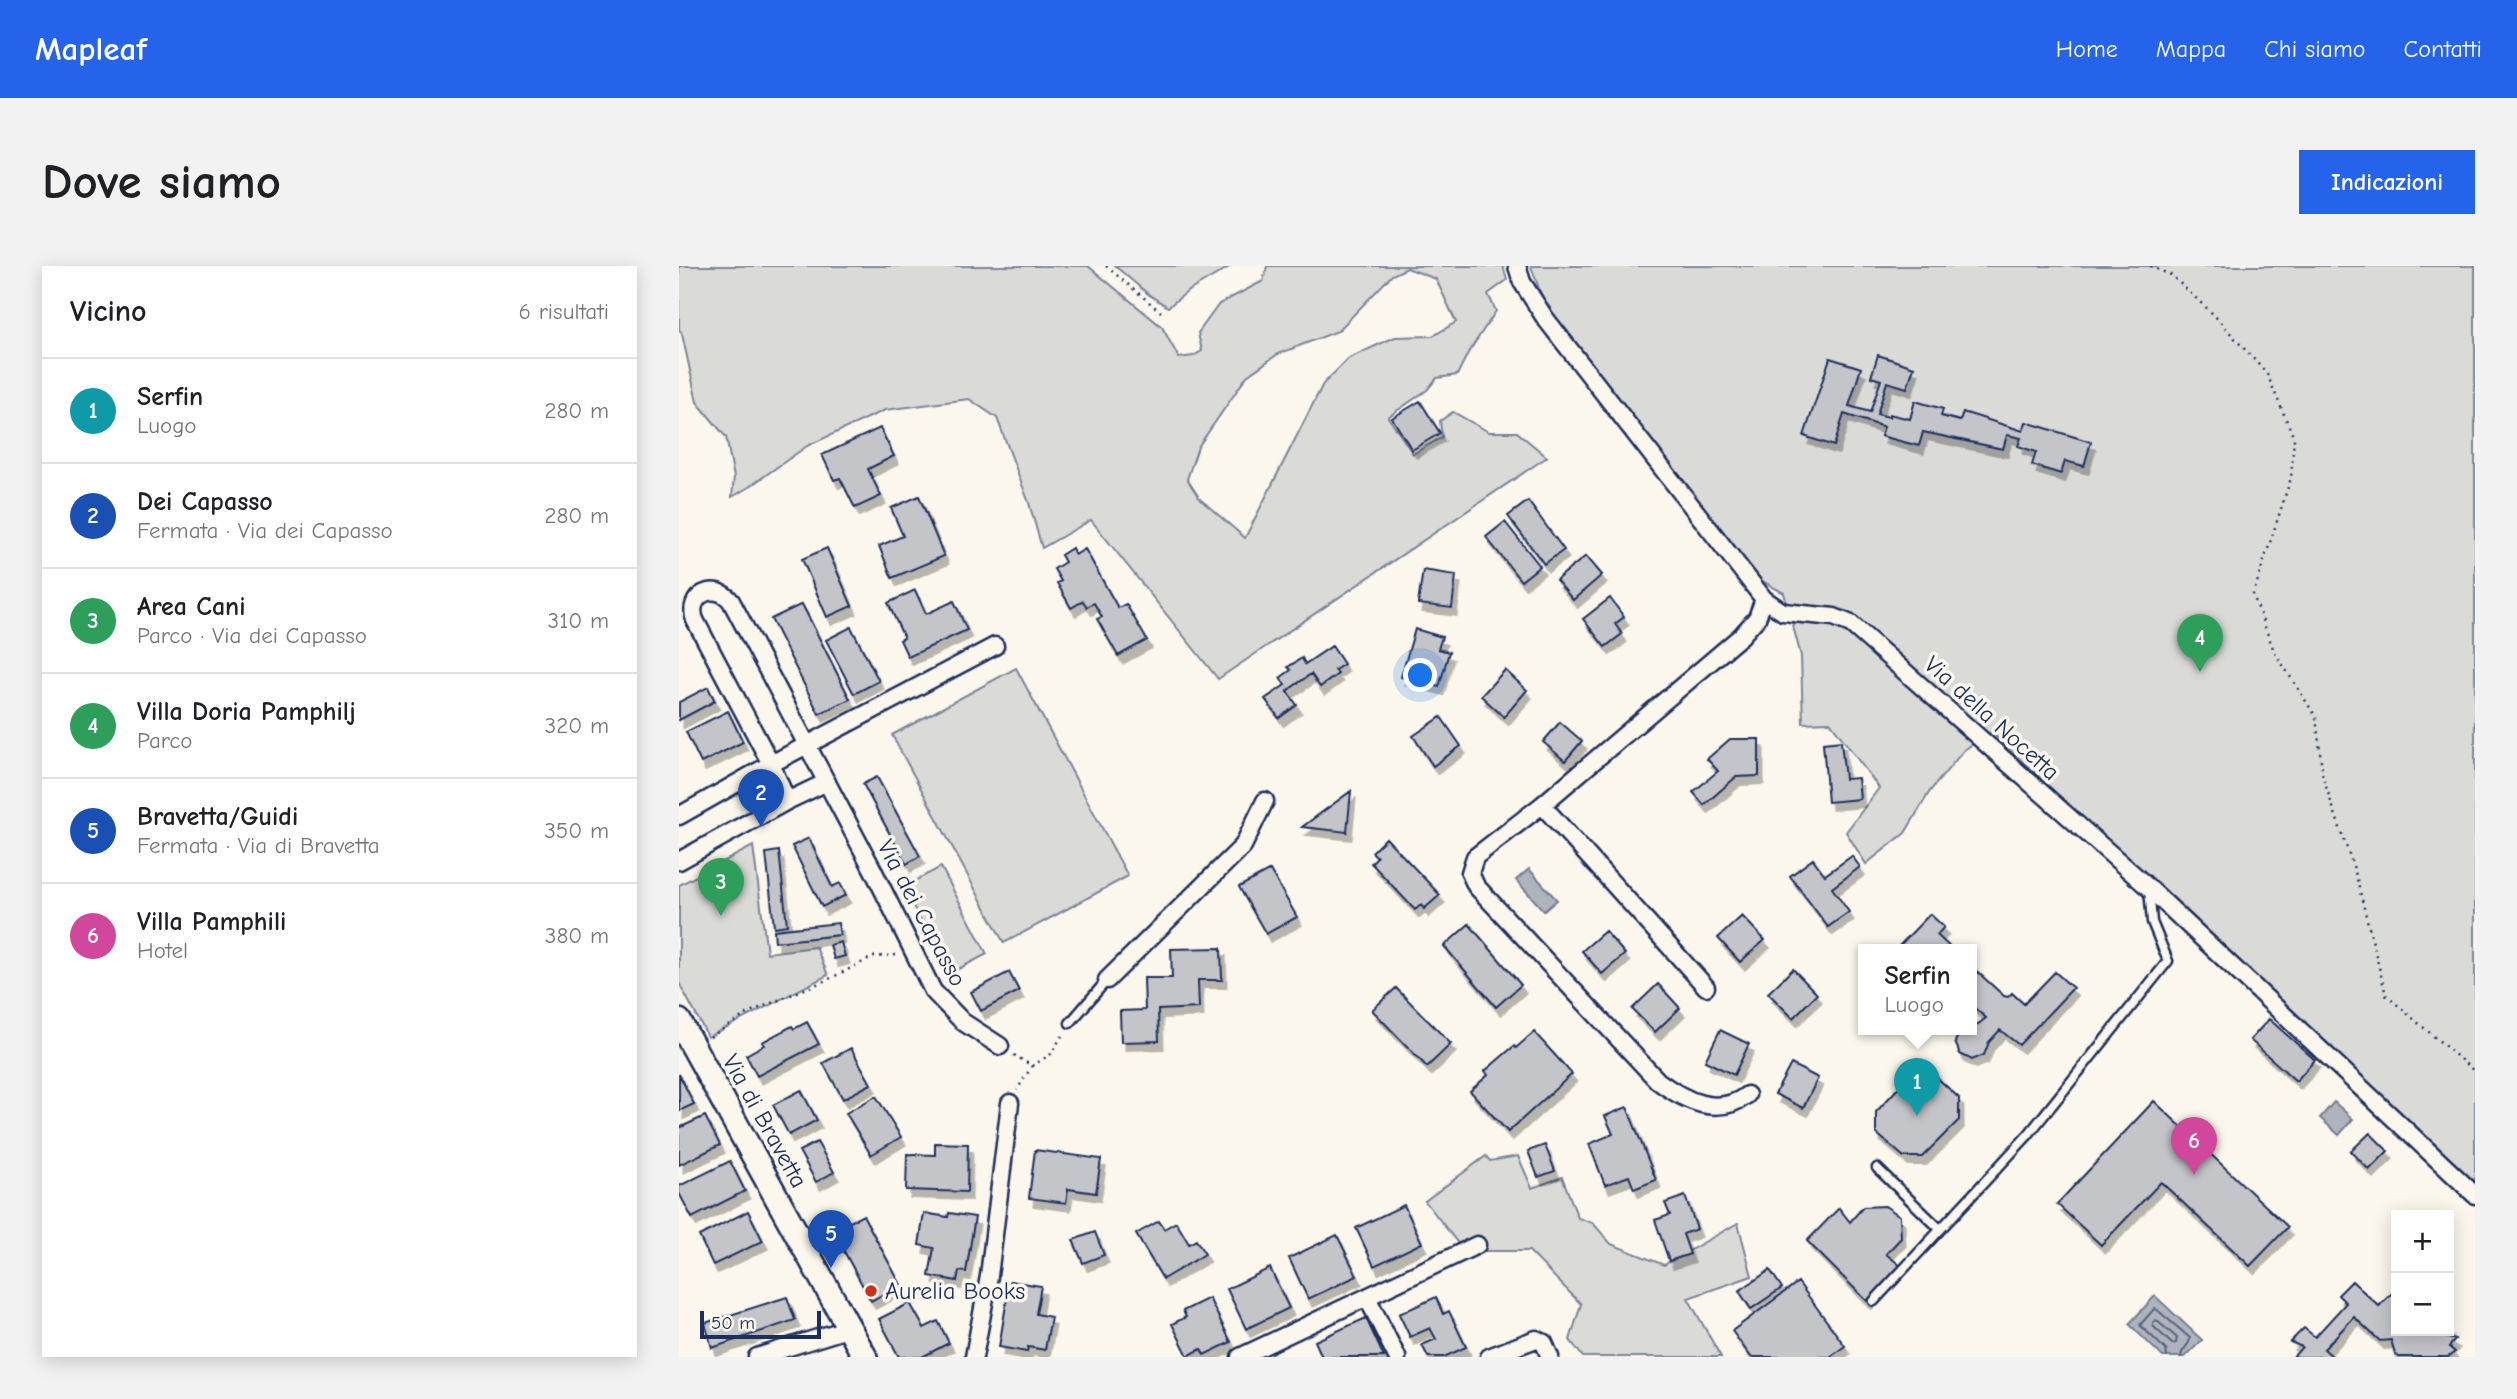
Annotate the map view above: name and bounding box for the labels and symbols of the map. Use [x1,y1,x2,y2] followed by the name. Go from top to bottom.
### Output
[2177,614,2223,672] pin: 4
[1919,650,2065,786] street label: Via della Nocetta
[1403,658,1437,692] your location
[738,769,784,827] pin: 2
[872,835,972,991] street label: Via dei Capasso
[698,858,744,916] pin: 3
[717,1049,813,1193] street label: Via di Bravetta
[1894,1058,1940,1116] pin: 1
[2171,1117,2217,1175] pin: 6
[808,1210,854,1268] pin: 5
[885,1277,1025,1305] place label: Aurelia Books
[863,1283,879,1299] marker: Aurelia Books
[700,1308,821,1340] scale bar

